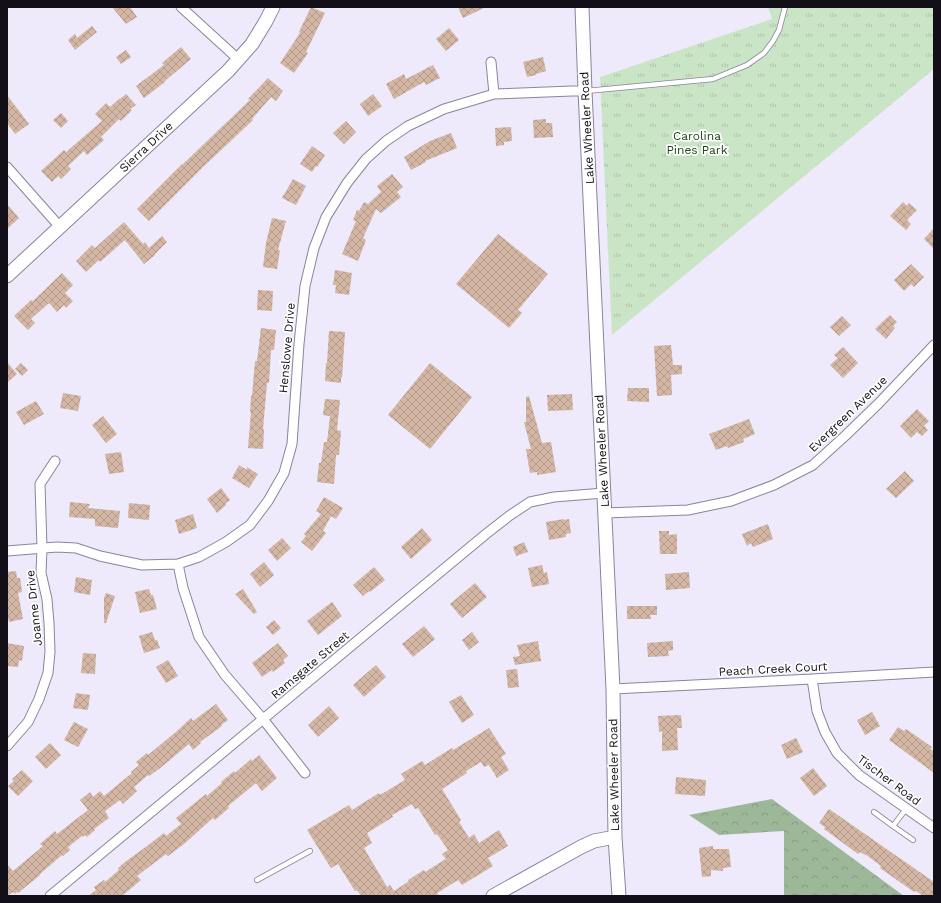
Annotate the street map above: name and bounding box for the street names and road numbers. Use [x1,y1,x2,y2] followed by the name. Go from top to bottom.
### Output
[577,71,597,185] street label: Lake Wheeler Road
[116,119,176,175] street label: Sierra Drive
[276,302,298,394] street label: Henslowe Drive
[806,373,890,455] street label: Evergreen Avenue
[592,394,612,508] street label: Lake Wheeler Road
[23,569,45,647] street label: Joanne Drive
[268,628,352,702] street label: Ramsgate Street
[718,659,828,679] street label: Peach Creek Court
[606,719,622,831] street label: Lake Wheeler Road
[855,752,923,808] street label: Tischer Road

